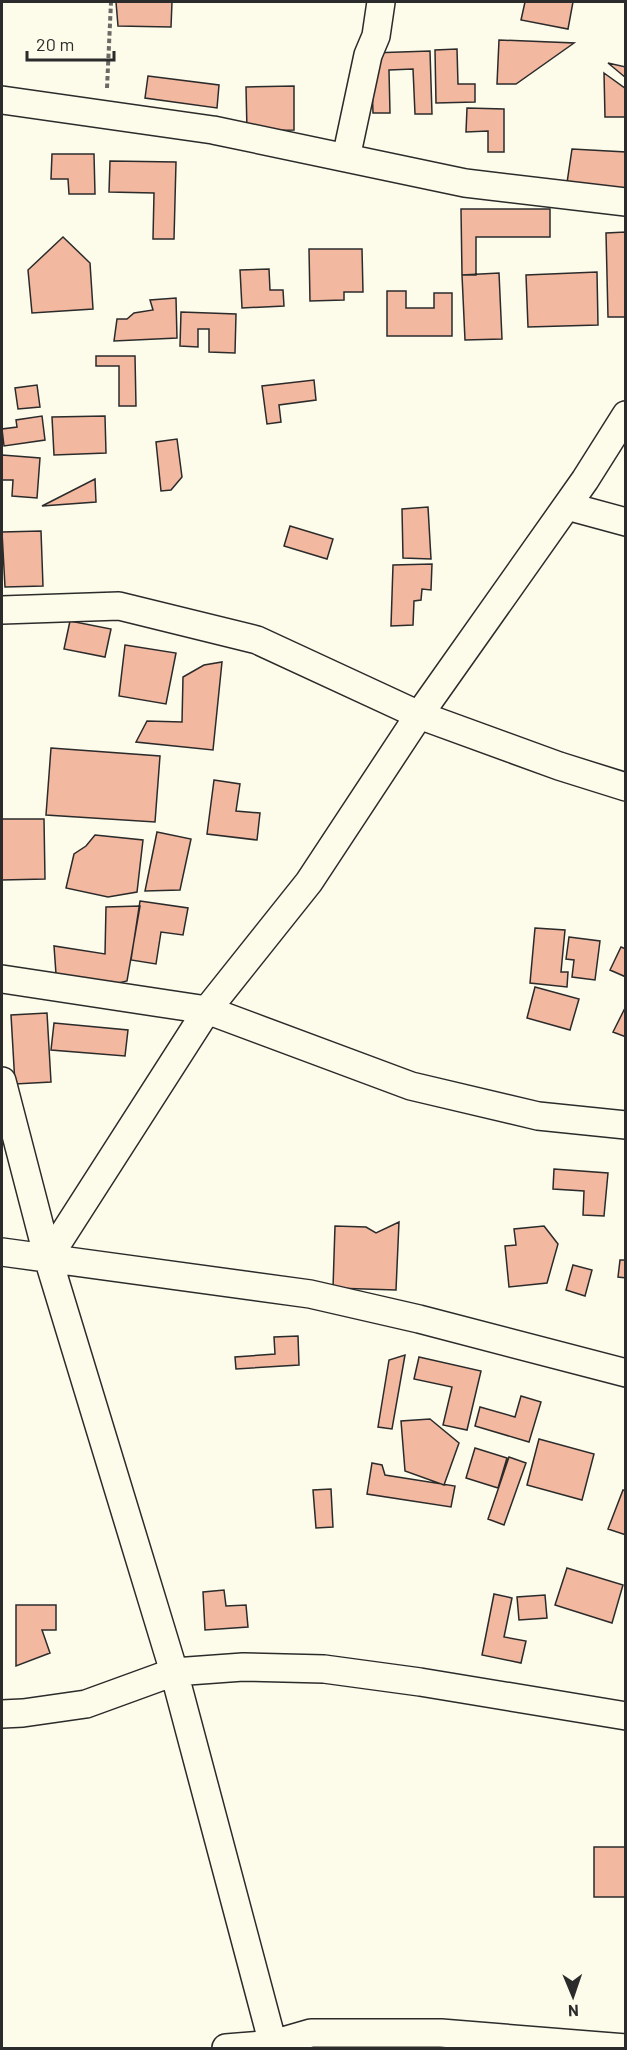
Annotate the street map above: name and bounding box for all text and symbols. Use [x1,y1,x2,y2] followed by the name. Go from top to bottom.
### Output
[27,24,114,62] scale bar
[36,33,74,55] text: 20 m
[543,1966,603,2026] north arrow
[568,2002,579,2021] text: N

